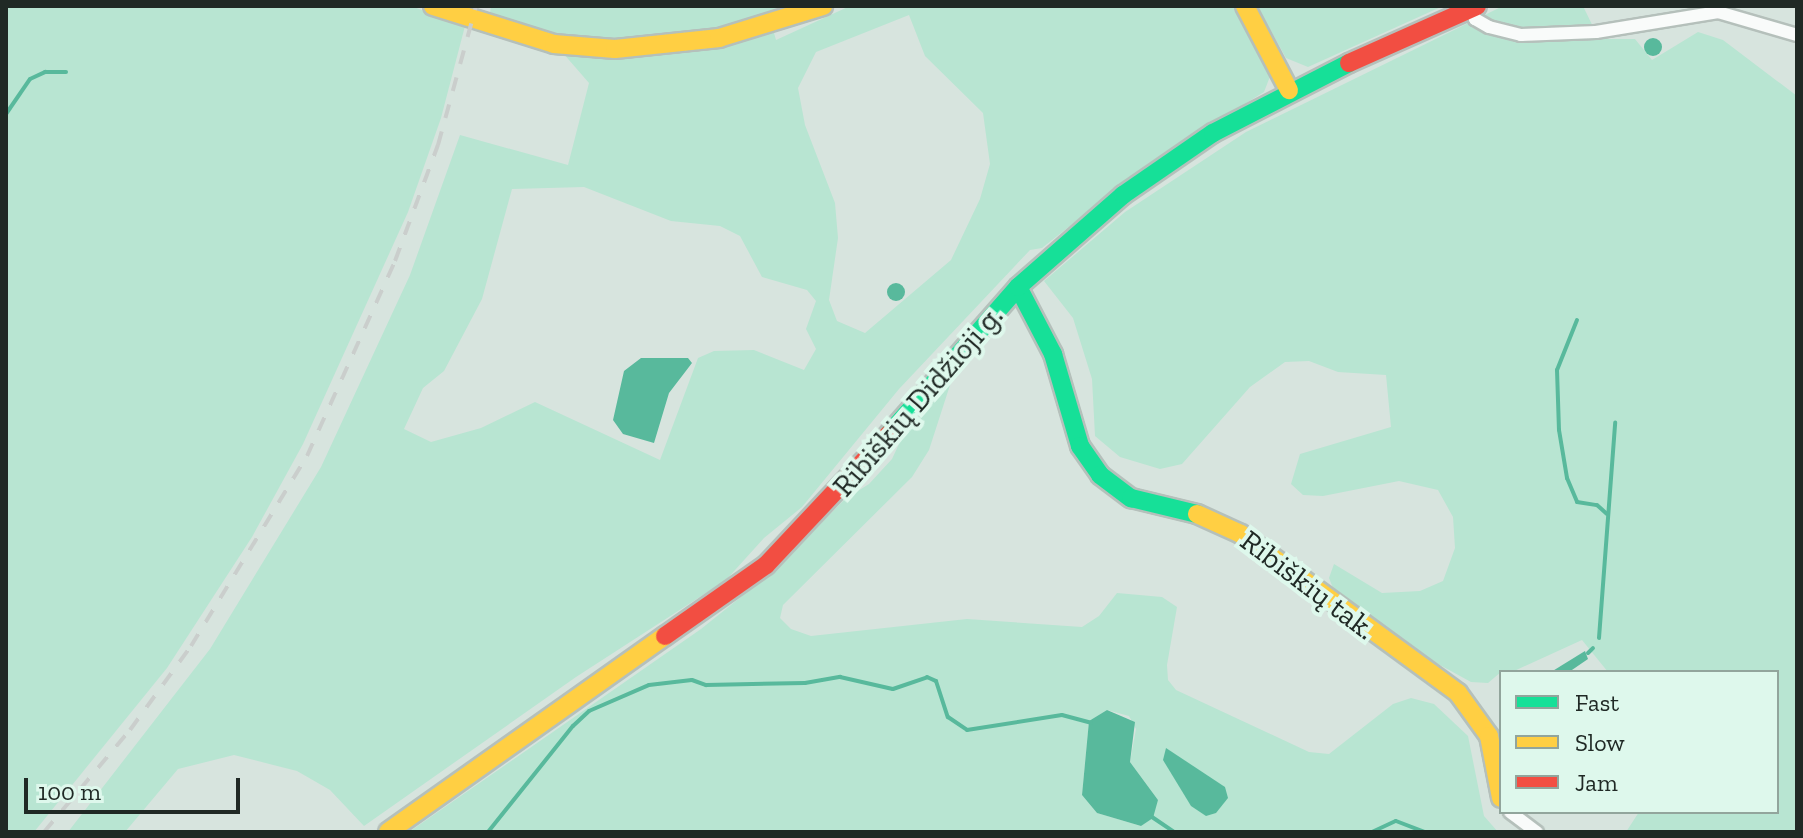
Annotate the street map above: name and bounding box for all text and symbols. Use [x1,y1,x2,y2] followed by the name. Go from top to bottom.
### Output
[825,298,1011,504] street label: Ribiškių Didžioji g.
[1233,523,1383,647] street label: Ribiškių tak.
[1499,670,1779,814] legend
[1575,688,1619,717] text: Fast
[1575,728,1625,757] text: Slow
[28,762,244,812] scale bar
[1575,768,1618,797] text: Jam
[38,777,101,806] text: 100 m

